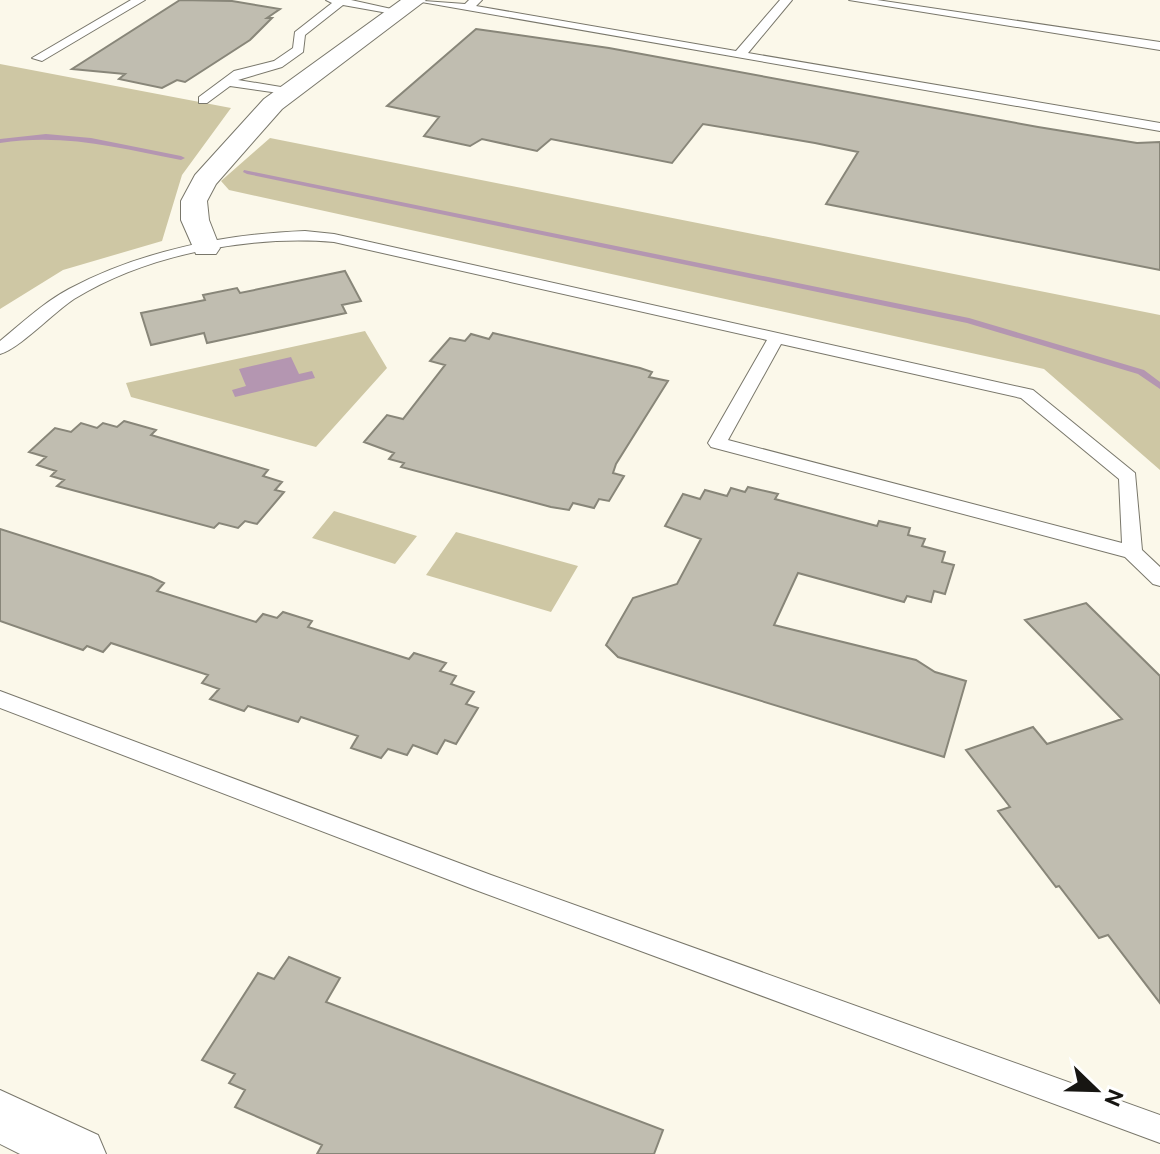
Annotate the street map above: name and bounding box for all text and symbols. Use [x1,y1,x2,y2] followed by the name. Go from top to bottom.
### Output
[1056,1050,1136,1130] north arrow
[1100,1086,1130,1110] text: N

